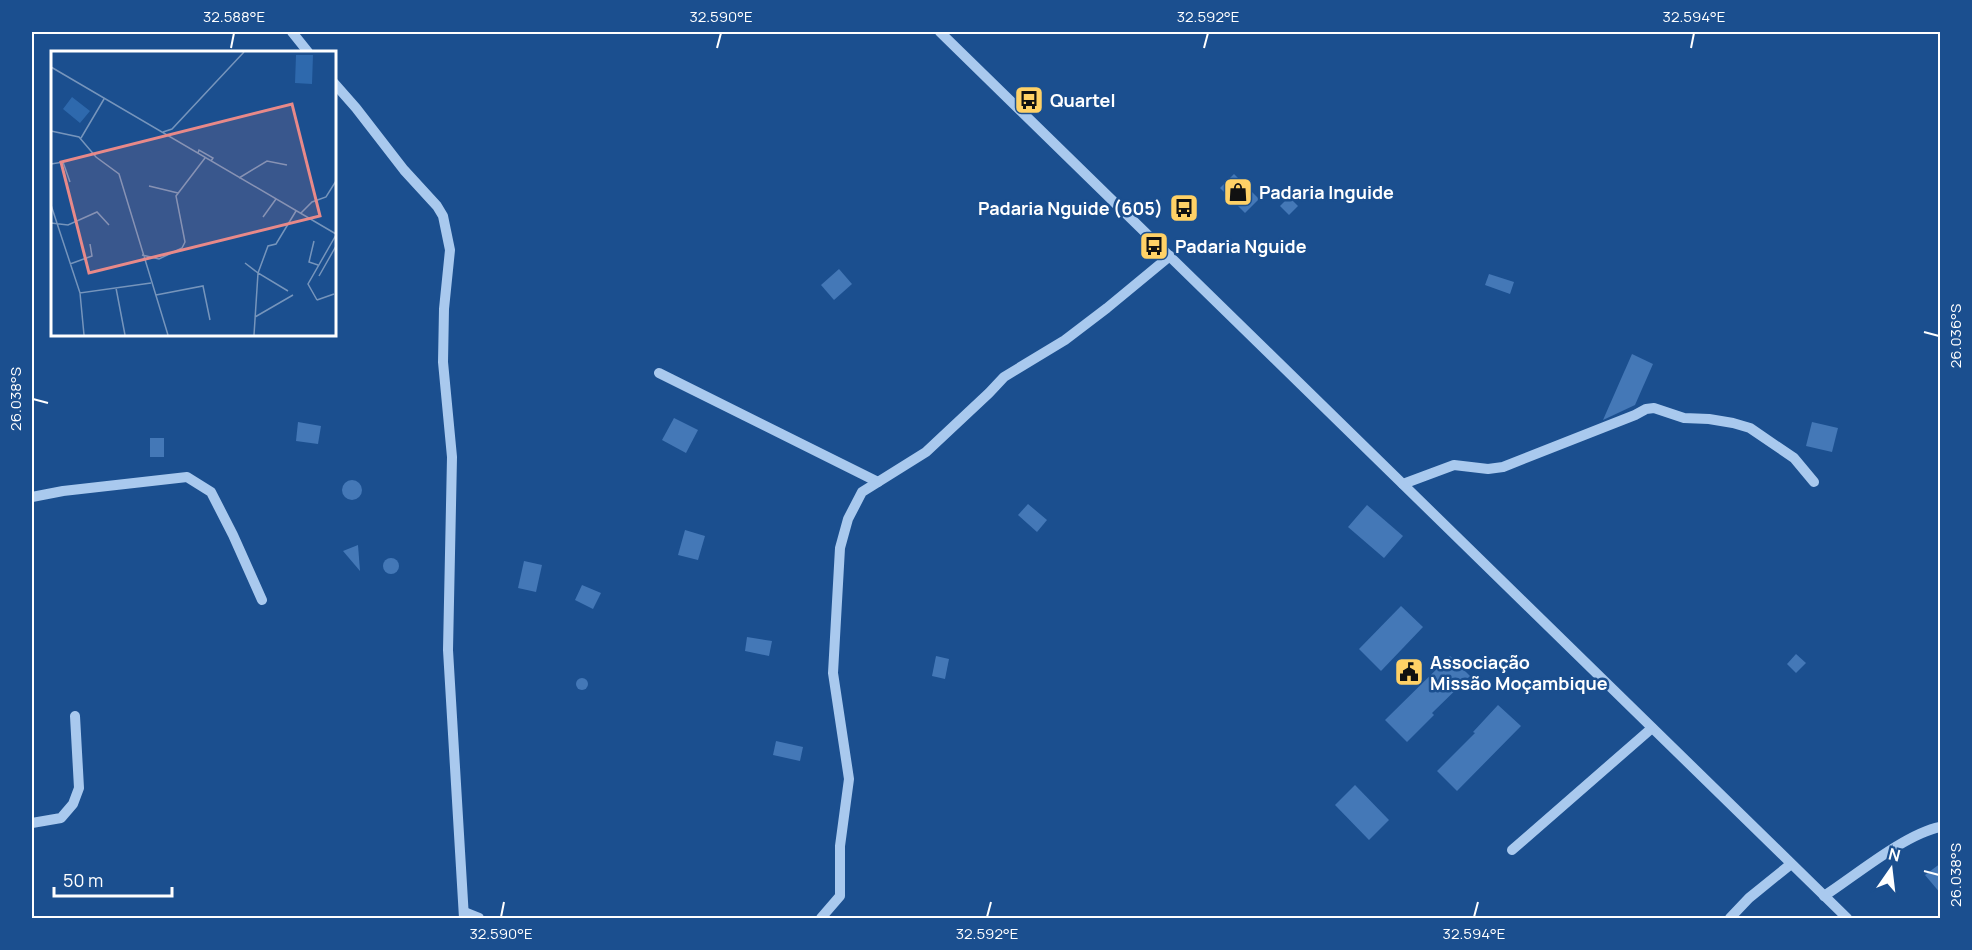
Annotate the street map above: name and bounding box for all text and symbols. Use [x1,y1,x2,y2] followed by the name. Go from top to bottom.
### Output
[203,6,265,27] text: 32.588°E
[689,6,753,27] text: 32.590°E
[1177,6,1239,27] text: 32.592°E
[1663,6,1725,27] text: 32.594°E
[51,51,336,336] inset map
[1013,84,1045,116] bus stop icon: Quartel
[1050,88,1116,112] place label: Quartel
[1222,176,1254,208] shop icon: Padaria Inguide
[1259,180,1394,204] place label: Padaria Inguide
[1168,192,1200,224] bus stop icon: Padaria Nguide (605)
[978,196,1163,220] place label: Padaria Nguide (605)
[1138,230,1170,262] bus stop icon: Padaria Nguide
[1175,234,1307,258] place label: Padaria Nguide
[1945,304,1966,368] text: 26.036°S
[5,367,26,431] text: 26.038°S
[1430,650,1608,695] place label: Associação Missão Moçambique
[1393,656,1425,688] public building icon: Associação Missão Moçambique
[1861,839,1921,899] north arrow
[1886,842,1903,867] text: N
[1945,843,1966,907] text: 26.038°S
[54,860,172,898] scale bar
[63,868,103,892] text: 50 m
[469,923,533,944] text: 32.590°E
[956,923,1018,944] text: 32.592°E
[1443,923,1505,944] text: 32.594°E

